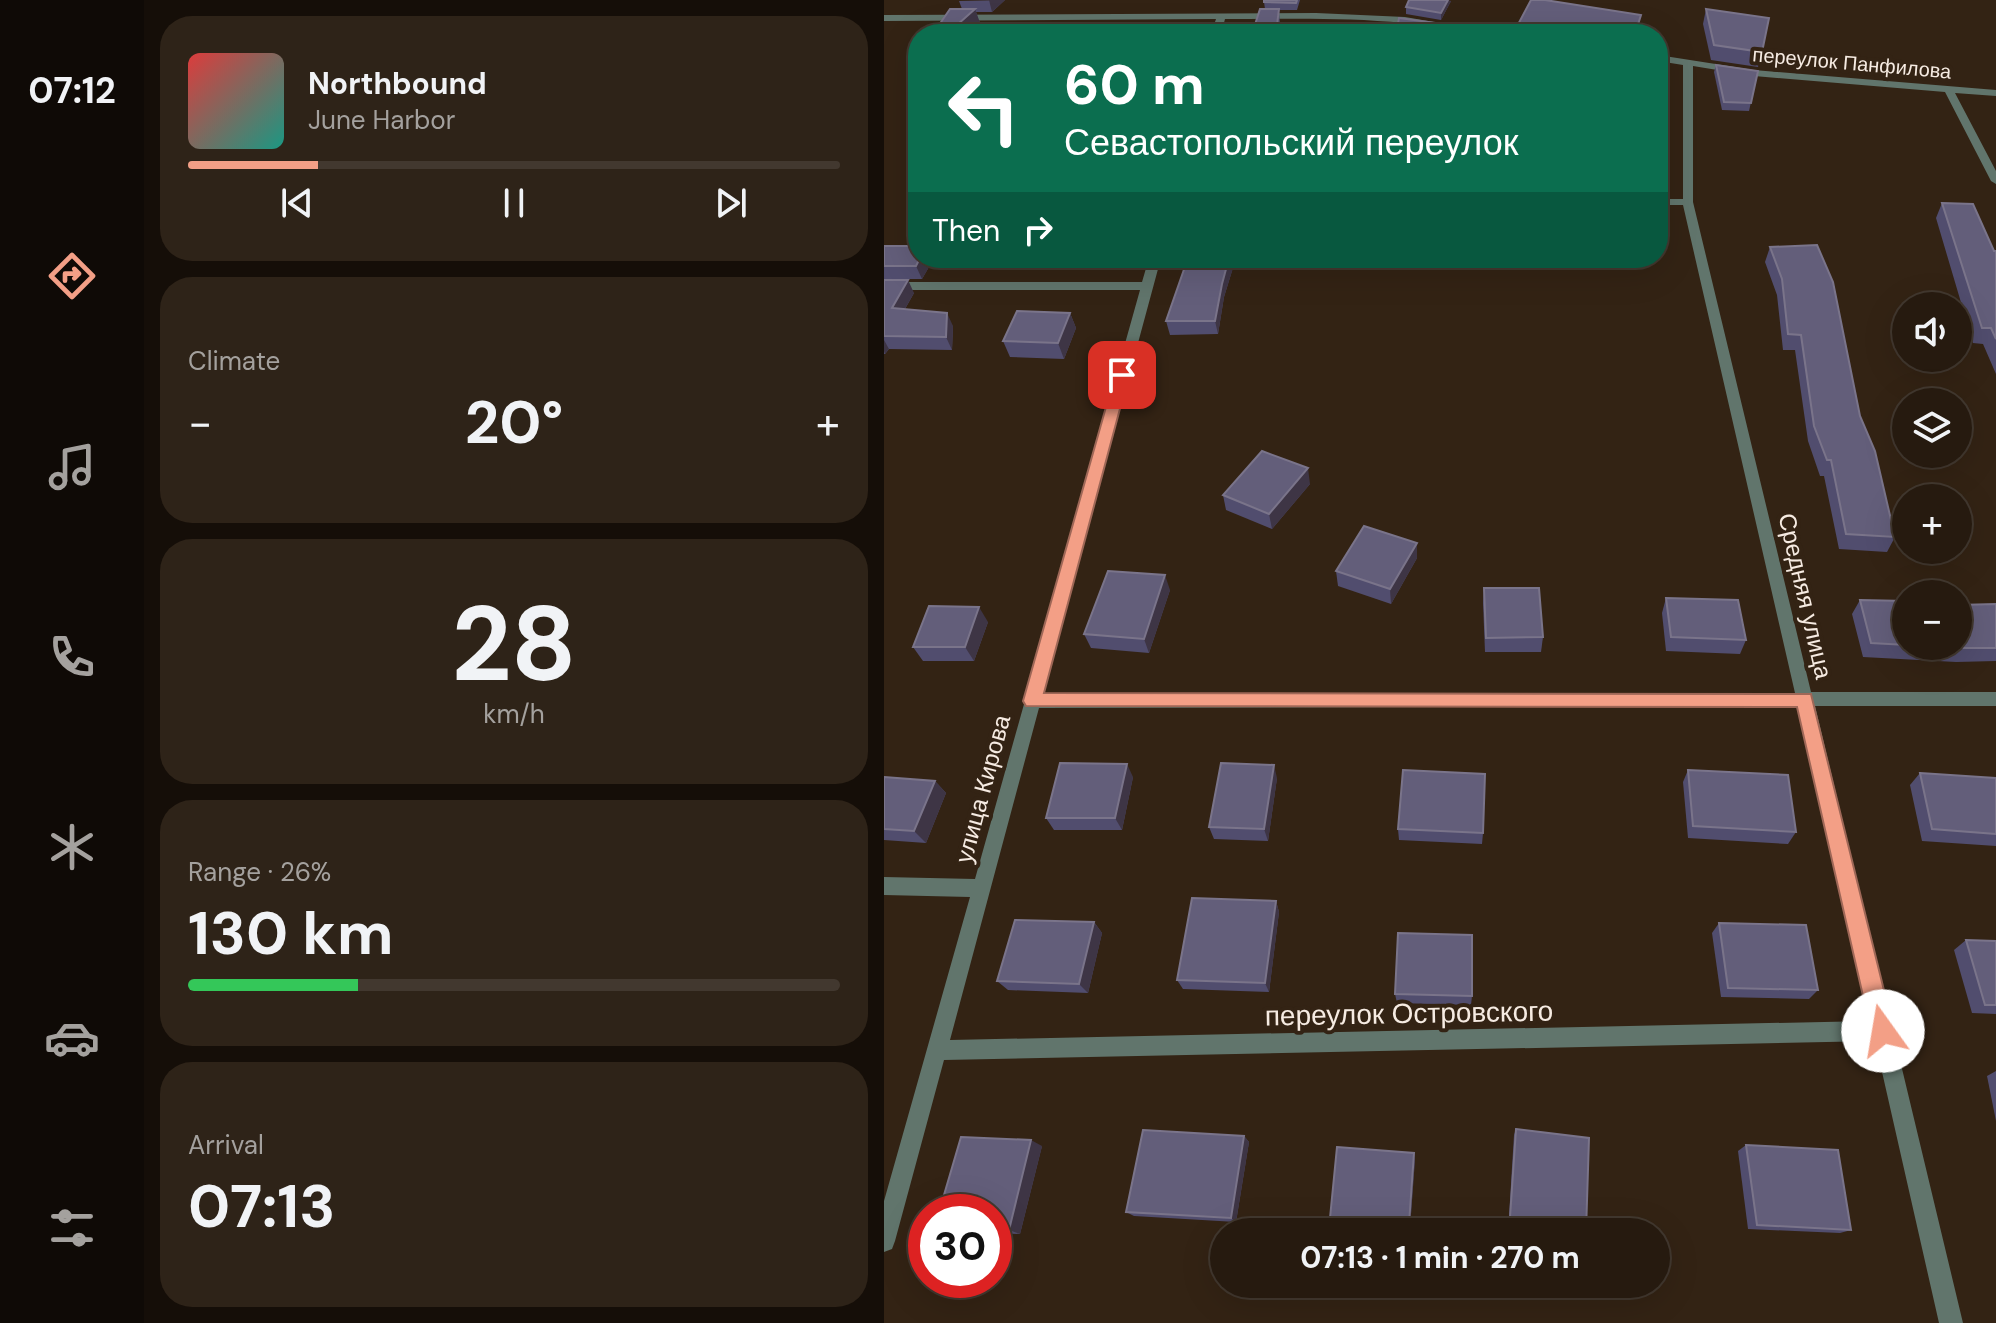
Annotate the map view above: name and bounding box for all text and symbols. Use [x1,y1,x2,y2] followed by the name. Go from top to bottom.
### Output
[1752,41,1953,85] street label: переулок Панфилова
[1064,48,1205,121] text: 60 m
[932,56,1036,160] icon: left
[308,64,487,103] text: Northbound
[28,67,116,114] text: 07:12
[308,103,455,137] text: June Harbor
[1064,119,1518,166] text: Севастопольский переулок
[275,181,319,225] icon: previous
[492,181,536,225] icon: pause
[709,181,753,225] icon: next
[1016,208,1060,252] icon: right
[932,211,1000,250] text: Then
[44,248,100,304] icon: directions
[1892,292,1972,660] map controls
[1892,292,1972,372] button: sound
[1088,341,1156,409] pin
[188,344,280,378] text: Climate
[1100,353,1144,397] icon: arrive
[465,383,563,462] text: 20°
[1892,388,1972,468] button: layers
[188,394,212,452] text: −
[816,394,840,452] text: +
[44,439,100,495] icon: music
[1892,484,1972,564] button: +
[1771,510,1840,682] street label: Средняя улица
[451,577,577,712] text: 28
[1892,580,1972,660] button: −
[44,629,100,685] icon: phone
[483,697,545,731] text: km/h
[948,711,1017,866] street label: улица Кирова
[44,819,100,875] icon: climate
[188,855,331,889] text: Range · 26%
[188,894,394,973] text: 130 km
[1841,989,1925,1073] position arrow
[1264,992,1554,1035] street label: переулок Островского
[44,1010,100,1066] icon: car
[188,1128,264,1162] text: Arrival
[188,1167,335,1246] text: 07:13
[908,1194,1012,1298] speed limit sign: 30
[44,1200,100,1256] icon: filters
[1300,1238,1580,1277] text: 07:13 · 1 min · 270 m

